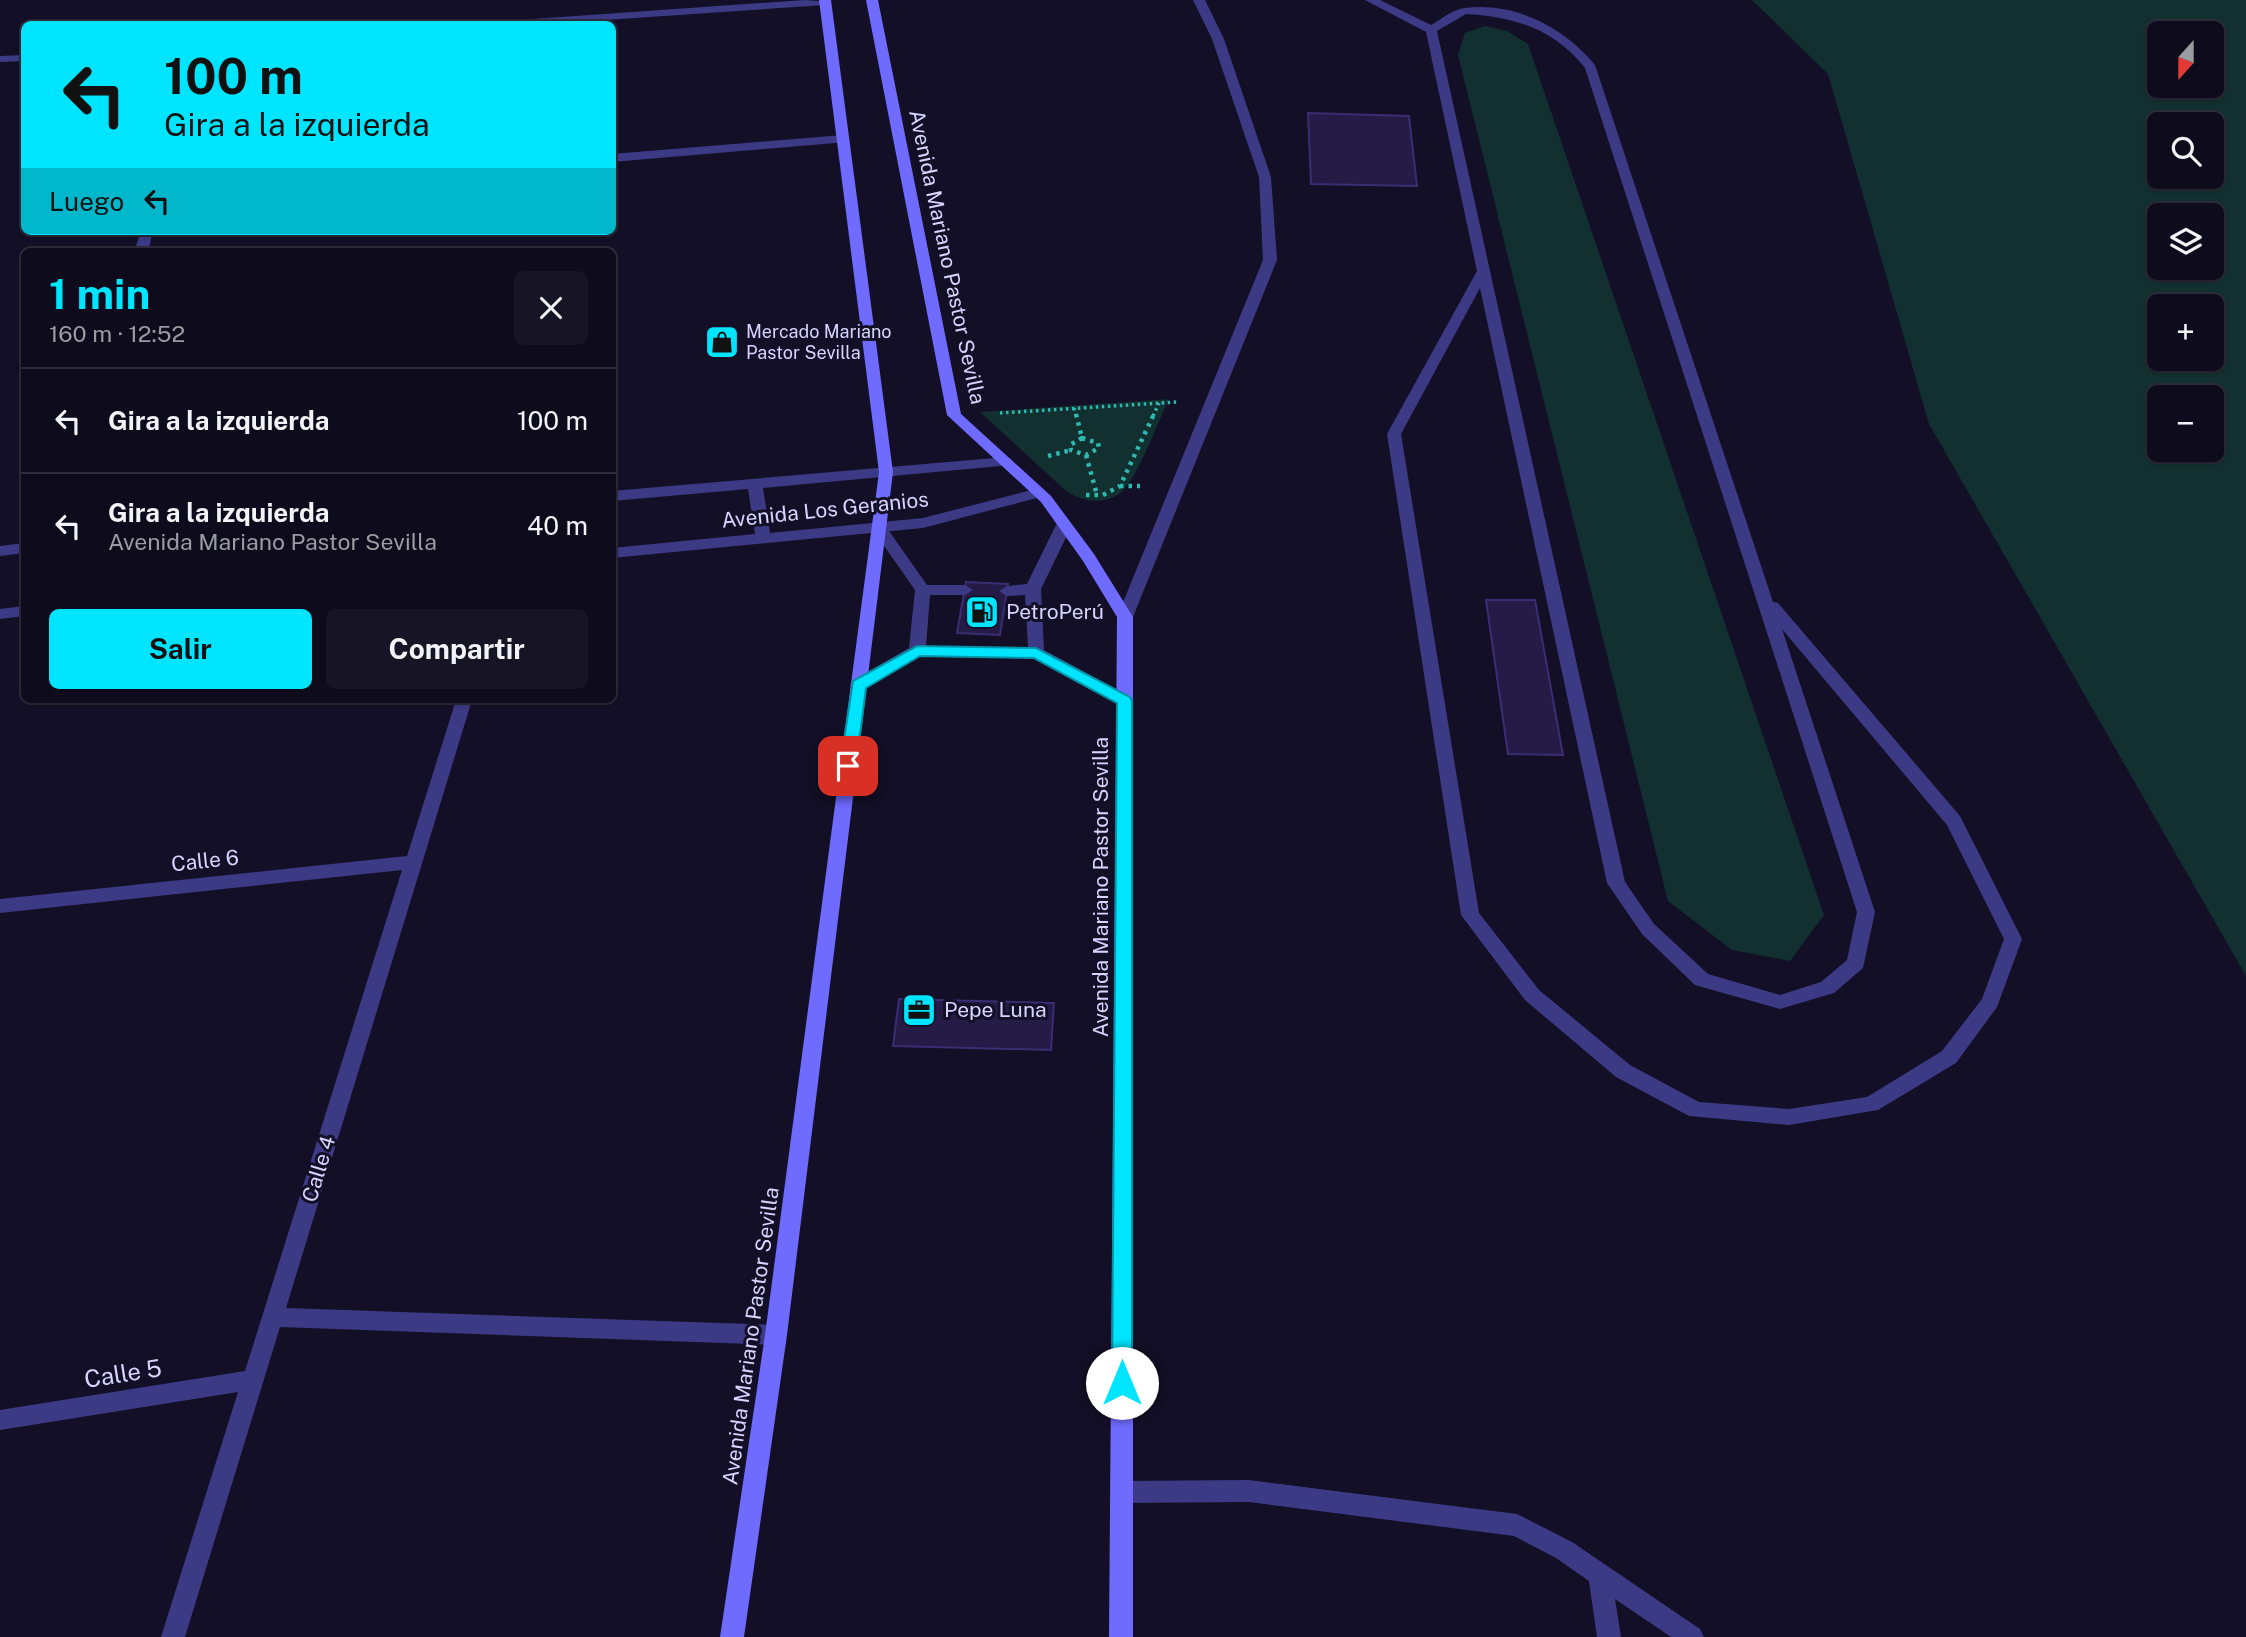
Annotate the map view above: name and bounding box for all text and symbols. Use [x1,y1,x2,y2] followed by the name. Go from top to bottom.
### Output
[2147,21,2224,98] north arrow
[2147,21,2224,462] map controls
[164,47,303,105] text: 100 m
[49,49,140,140] icon: left
[164,106,430,143] text: Gira a la izquierda
[904,107,991,406] street label: Avenida Mariano Pastor Sevilla
[2147,112,2224,189] button: search
[138,182,176,220] icon: left
[49,186,124,217] text: Luego
[2147,203,2224,280] button: layers
[49,269,150,318] text: 1 min
[514,271,588,345] button: close
[2147,294,2224,371] button: +
[49,320,185,347] text: 160 m · 12:52
[746,321,892,363] place label: Mercado Mariano Pastor Sevilla
[703,323,741,361] shop icon: Mercado Mariano Pastor Sevilla
[2147,385,2224,462] button: −
[49,402,87,440] icon: left
[108,405,330,436] text: Gira a la izquierda
[517,405,588,436] text: 100 m
[720,486,930,533] street label: Avenida Los Geranios
[108,497,330,528] text: Gira a la izquierda
[49,507,87,545] icon: left
[527,510,588,541] text: 40 m
[108,528,437,555] text: Avenida Mariano Pastor Sevilla
[963,593,1001,631] fuel station icon: PetroPerú
[1006,599,1104,624] place label: PetroPerú
[49,609,312,689] button: Salir
[326,609,588,689] button: Compartir
[818,736,878,796] pin
[1088,737,1113,1037] street label: Avenida Mariano Pastor Sevilla
[829,747,867,785] icon: arrive
[170,845,240,876] street label: Calle 6
[900,991,938,1029] office icon: Pepe Luna
[944,997,1047,1022] place label: Pepe Luna
[297,1133,340,1205] street label: Calle 4
[717,1185,784,1486] street label: Avenida Mariano Pastor Sevilla
[1085,1346,1159,1420] position arrow
[82,1353,163,1393] street label: Calle 5

